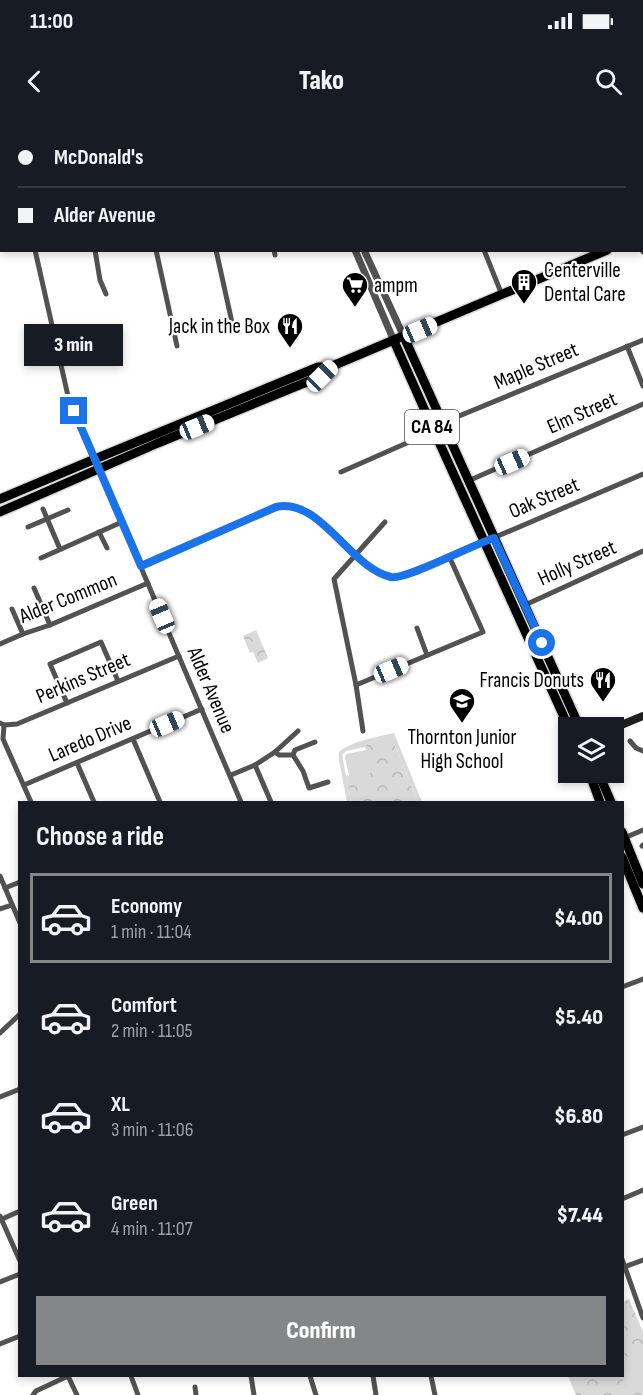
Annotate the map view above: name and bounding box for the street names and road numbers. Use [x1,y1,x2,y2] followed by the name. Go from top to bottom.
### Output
[490,337,582,395] street label: Maple Street
[543,387,621,439] street label: Elm Street
[405,410,459,444] road number: CA 84
[505,472,583,524] street label: Oak Street
[534,535,620,591] street label: Holly Street
[15,567,120,629] street label: Alder Common
[181,642,240,737] street label: Alder Avenue
[32,647,134,709] street label: Perkins Street
[45,710,135,768] street label: Laredo Drive

